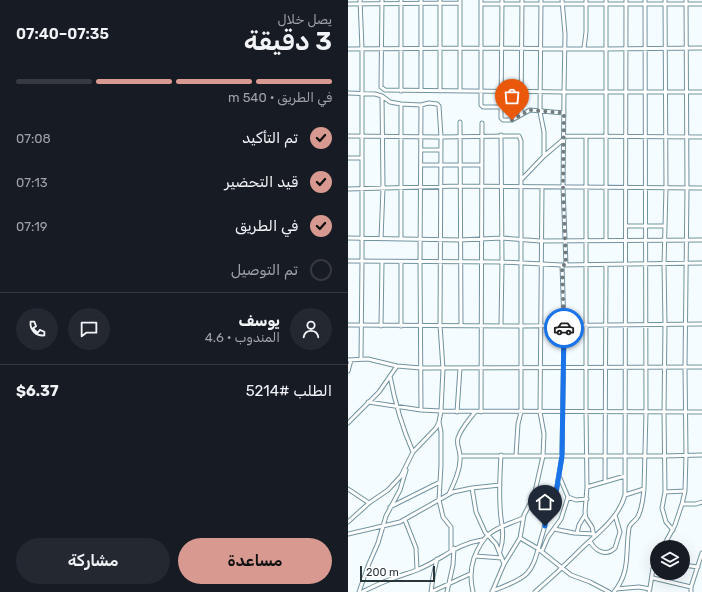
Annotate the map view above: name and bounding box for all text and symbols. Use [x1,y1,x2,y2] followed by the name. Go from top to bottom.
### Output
[278,12,332,27] text: يصل خلال
[16,25,109,43] text: 07:35–07:40
[244,26,332,57] text: 3 دقيقة
[495,79,529,120] pin
[501,85,523,107] icon: bag
[228,90,332,105] text: في الطريق · 540 m
[310,127,332,149] icon: check
[242,129,298,147] text: تم التأكيد
[16,131,51,146] text: 07:08
[310,171,332,193] icon: check
[225,173,298,191] text: قيد التحضير
[16,175,48,190] text: 07:13
[310,215,332,237] icon: check
[235,217,298,235] text: في الطريق
[16,219,48,234] text: 07:19
[231,261,298,279] text: تم التوصيل
[16,308,58,350] button: phone
[68,308,110,350] button: chat
[290,308,332,350] button: person
[544,308,584,348] courier
[238,312,280,330] text: يوسف
[553,317,575,339] icon: car
[205,330,280,345] text: المندوب · 4.6
[16,382,59,400] text: $6.37
[246,382,332,400] text: الطلب #5214
[528,485,562,526] pin
[534,491,556,513] icon: home
[16,538,170,584] button: مشاركة
[178,538,332,584] button: مساعدة
[650,540,690,580] map controls
[650,540,690,580] button: layers
[360,564,435,583] scale bar
[366,566,399,579] text: 200 m

